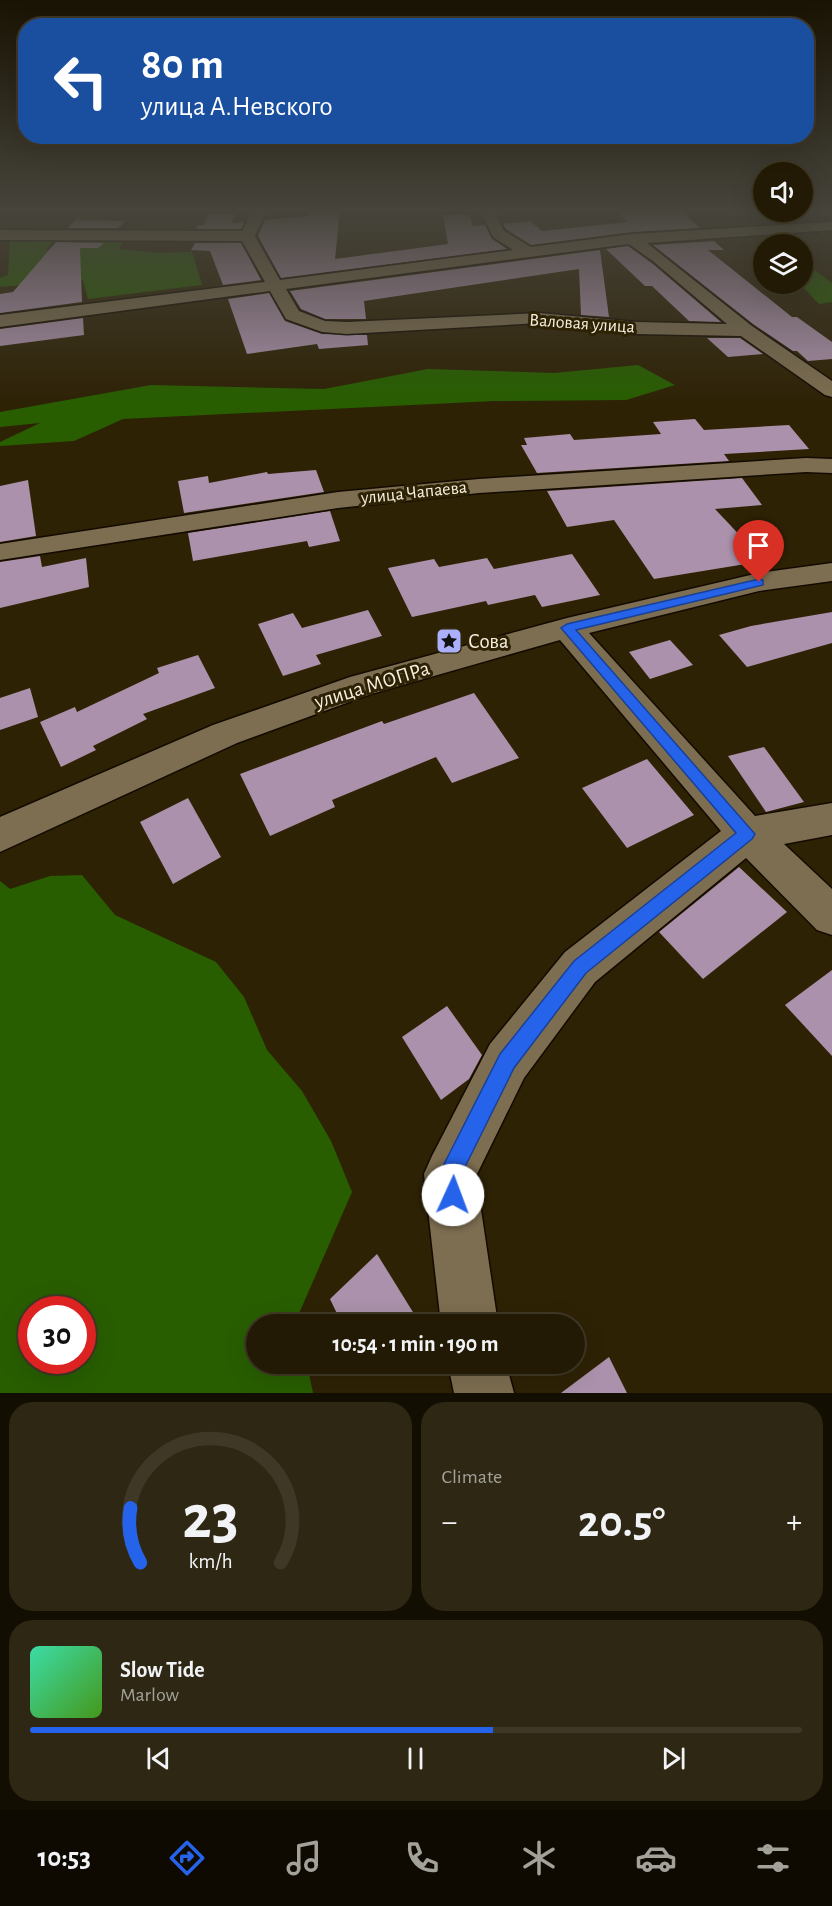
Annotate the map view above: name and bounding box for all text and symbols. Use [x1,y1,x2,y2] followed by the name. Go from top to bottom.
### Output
[42,42,120,120] icon: left
[141,44,224,86] text: 80 m
[141,93,333,120] text: улица А.Невского
[753,162,813,294] map controls
[753,162,813,222] button: sound
[753,234,813,294] button: layers
[529,311,635,337] street label: Валовая улица
[359,478,468,508] street label: улица Чапаева
[733,520,784,582] pin
[742,529,775,562] icon: arrive
[434,626,464,656] place icon: Сова
[468,631,509,652] place label: Сова
[311,657,432,713] street label: улица МОПРа
[421,1163,485,1227] position arrow
[18,1296,96,1374] speed limit sign: 30
[333,1333,498,1355] text: 10:54 · 1 min · 190 m
[442,1467,502,1487] text: Climate
[182,1487,238,1549] text: 23
[578,1500,666,1545] text: 20.5°
[442,1506,457,1539] text: −
[786,1506,802,1539] text: +
[188,1552,232,1573] text: km/h
[120,1659,205,1681] text: Slow Tide
[120,1685,179,1705] text: Marlow
[142,1742,175,1775] icon: previous
[399,1742,432,1775] icon: pause
[657,1742,690,1775] icon: next
[166,1837,208,1879] icon: directions
[283,1837,325,1879] icon: music
[401,1837,443,1879] icon: phone
[518,1837,560,1879] icon: climate
[635,1837,677,1879] icon: car
[752,1837,794,1879] icon: filters
[38,1844,91,1871] text: 10:53

